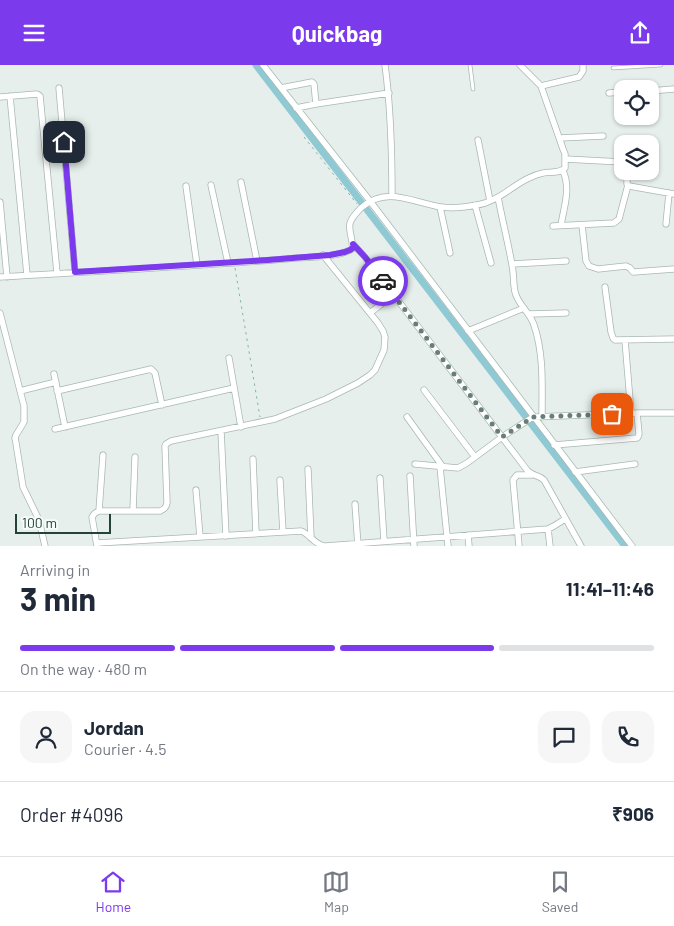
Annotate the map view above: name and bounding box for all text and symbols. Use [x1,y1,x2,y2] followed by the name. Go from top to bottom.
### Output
[20,19,48,47] icon: menu
[626,19,654,47] icon: share
[292,20,382,46] text: Quickbag
[614,80,659,180] map controls
[614,80,659,125] button: locate
[43,121,85,163] pin
[50,128,78,156] icon: home
[614,135,659,180] button: layers
[358,256,408,306] courier
[369,267,397,295] icon: car
[591,393,633,435] pin
[598,400,626,428] icon: bag
[15,511,111,534] scale bar
[22,514,57,531] text: 100 m
[20,560,90,579] text: Arriving in
[566,577,654,600] text: 11:41–11:46
[20,579,96,617] text: 3 min
[20,659,147,678] text: On the way · 480 m
[20,711,72,763] button: person
[538,711,590,763] button: chat
[602,711,654,763] button: phone
[84,716,144,739] text: Jordan
[84,739,167,758] text: Courier · 4.5
[612,802,654,825] text: ₹906
[20,803,123,826] text: Order #4096
[96,868,131,915] tab: Home
[322,868,350,915] tab: Map
[542,868,578,915] tab: Saved

